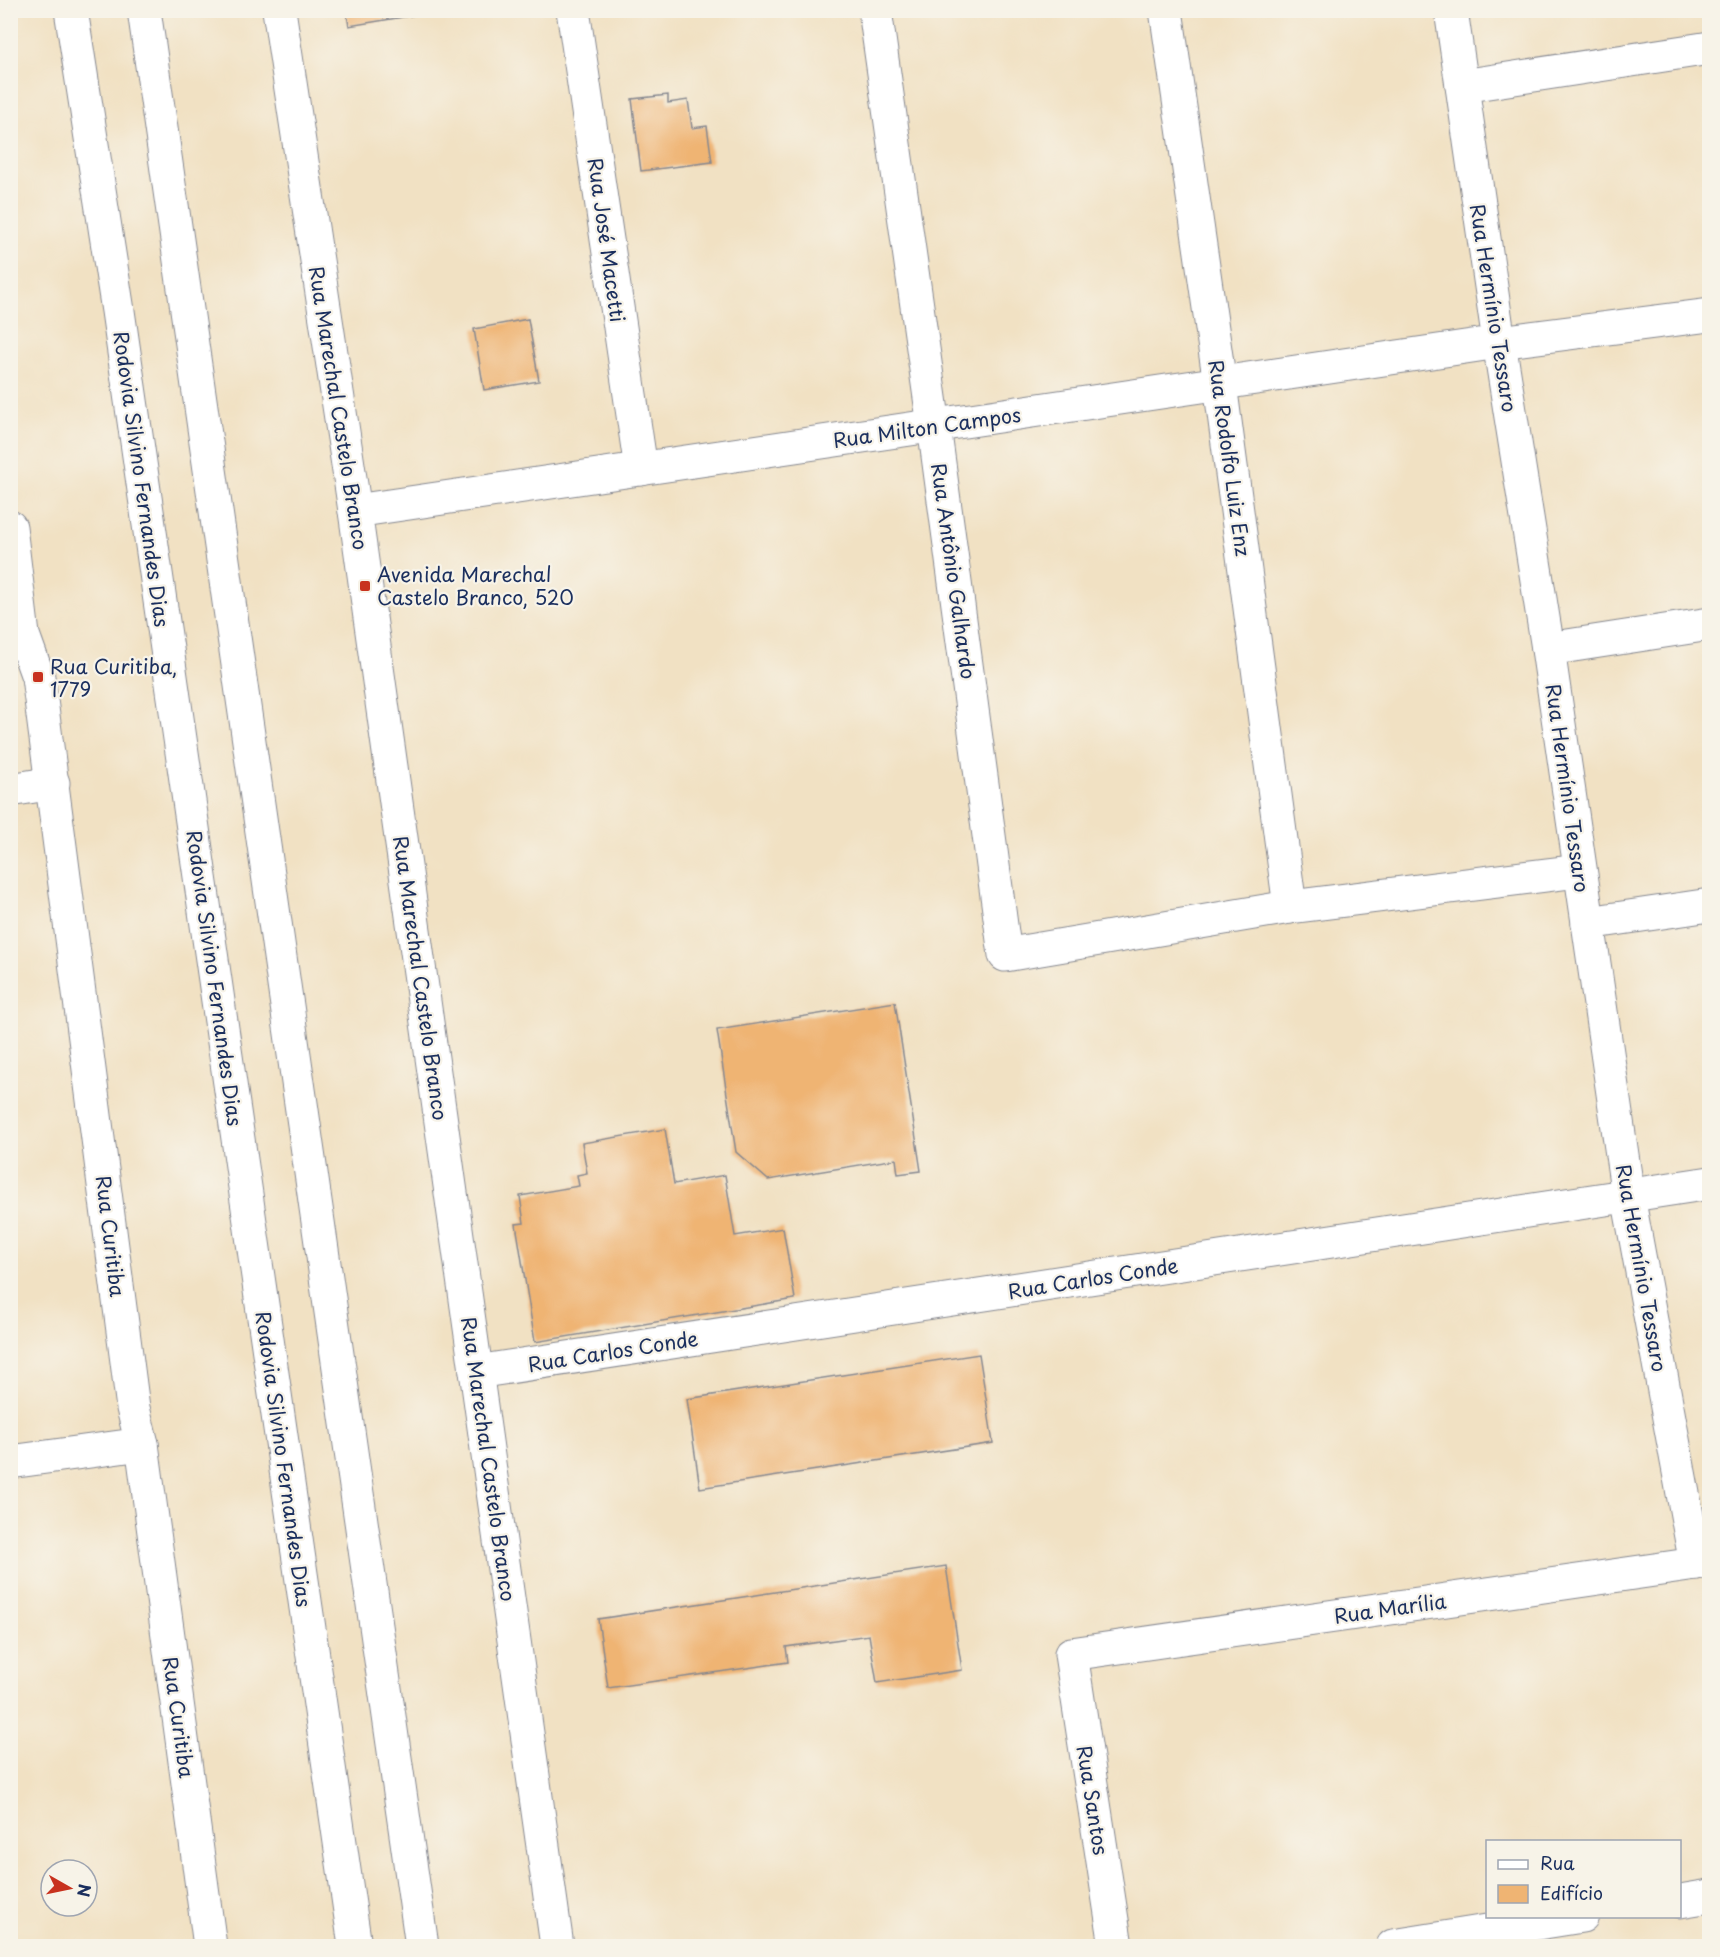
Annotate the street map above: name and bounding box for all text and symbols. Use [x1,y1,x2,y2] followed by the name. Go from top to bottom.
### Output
[581,156,633,324] street label: Rua José Macetti
[1463,202,1525,414] street label: Rua Hermínio Tessaro
[302,264,376,552] street label: Rua Marechal Castelo Branco
[106,329,178,629] street label: Rodovia Silvino Fernandes Dias
[1201,358,1259,558] street label: Rua Rodolfo Luiz Enz
[831,399,1023,455] street label: Rua Milton Campos
[924,461,984,681] street label: Rua Antônio Galhardo
[377,559,574,612] place label: Avenida Marechal Castelo Branco, 520
[358,579,372,593] marker: Avenida Marechal Castelo Branco, 520
[50,651,177,704] place label: Rua Curitiba, 1779
[31,670,45,684] marker: Rua Curitiba, 1779
[1539,682,1597,894] street label: Rua Hermínio Tessaro
[179,828,251,1128] street label: Rodovia Silvino Fernandes Dias
[386,834,456,1122] street label: Rua Marechal Castelo Branco
[1609,1162,1675,1374] street label: Rua Hermínio Tessaro
[89,1174,133,1298] street label: Rua Curitiba
[1006,1250,1180,1306] street label: Rua Carlos Conde
[248,1309,320,1609] street label: Rodovia Silvino Fernandes Dias
[454,1315,524,1603] street label: Rua Marechal Castelo Branco
[526,1323,700,1379] street label: Rua Carlos Conde
[1332,1585,1448,1631] street label: Rua Marília
[156,1655,202,1779] street label: Rua Curitiba
[1070,1743,1116,1857] street label: Rua Santos
[1486,1840,1681,1918] legend
[1540,1849,1575,1876] text: Rua
[39,1858,99,1918] north arrow
[1540,1879,1603,1906] text: Edifício
[72,1882,98,1899] text: N

